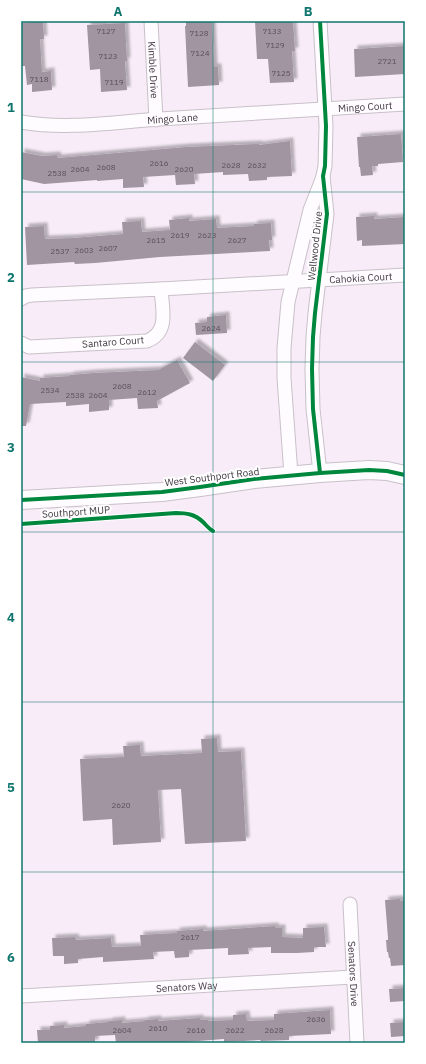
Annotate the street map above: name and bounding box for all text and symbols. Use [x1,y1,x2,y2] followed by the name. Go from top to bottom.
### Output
[114,3,123,20] text: A
[304,3,313,20] text: B
[96,26,116,36] house number: 7127
[262,26,282,36] house number: 7133
[189,28,209,38] house number: 7128
[265,40,285,50] house number: 7129
[146,41,161,99] street label: Kimble Drive
[190,48,210,58] house number: 7124
[98,51,118,61] house number: 7123
[377,56,397,66] house number: 2721
[271,68,291,78] house number: 7125
[29,74,49,84] house number: 7118
[104,77,124,87] house number: 7119
[338,98,393,115] street label: Mingo Court
[7,99,15,116] text: 1
[147,110,199,126] street label: Mingo Lane
[149,158,169,168] house number: 2616
[221,160,241,170] house number: 2628
[247,160,267,170] house number: 2632
[96,162,116,172] house number: 2608
[70,164,90,174] house number: 2604
[174,164,194,174] house number: 2620
[47,168,67,178] house number: 2538
[305,210,325,281] street label: Wellwood Drive
[170,230,190,240] house number: 2619
[197,230,217,240] house number: 2623
[146,235,166,245] house number: 2615
[227,235,247,245] house number: 2627
[98,243,118,253] house number: 2607
[74,245,94,255] house number: 2603
[50,246,70,256] house number: 2537
[7,269,15,286] text: 2
[329,269,393,286] street label: Cahokia Court
[201,323,221,333] house number: 2624
[82,333,145,351] street label: Santaro Court
[112,381,132,391] house number: 2608
[40,385,60,395] house number: 2534
[137,387,157,397] house number: 2612
[65,390,85,400] house number: 2538
[88,390,108,400] house number: 2604
[7,439,15,456] text: 3
[164,465,260,489] street label: West Southport Road
[42,503,110,521] street label: Southport MUP
[7,609,15,626] text: 4
[7,779,15,796] text: 5
[111,800,131,810] house number: 2620
[180,932,200,942] house number: 2617
[345,941,362,1007] street label: Senators Drive
[7,949,15,966] text: 6
[156,978,218,995] street label: Senators Way
[306,1014,326,1024] house number: 2636
[148,1023,168,1033] house number: 2610
[112,1025,132,1035] house number: 2604
[186,1025,206,1035] house number: 2616
[225,1025,245,1035] house number: 2622
[264,1025,284,1035] house number: 2628

